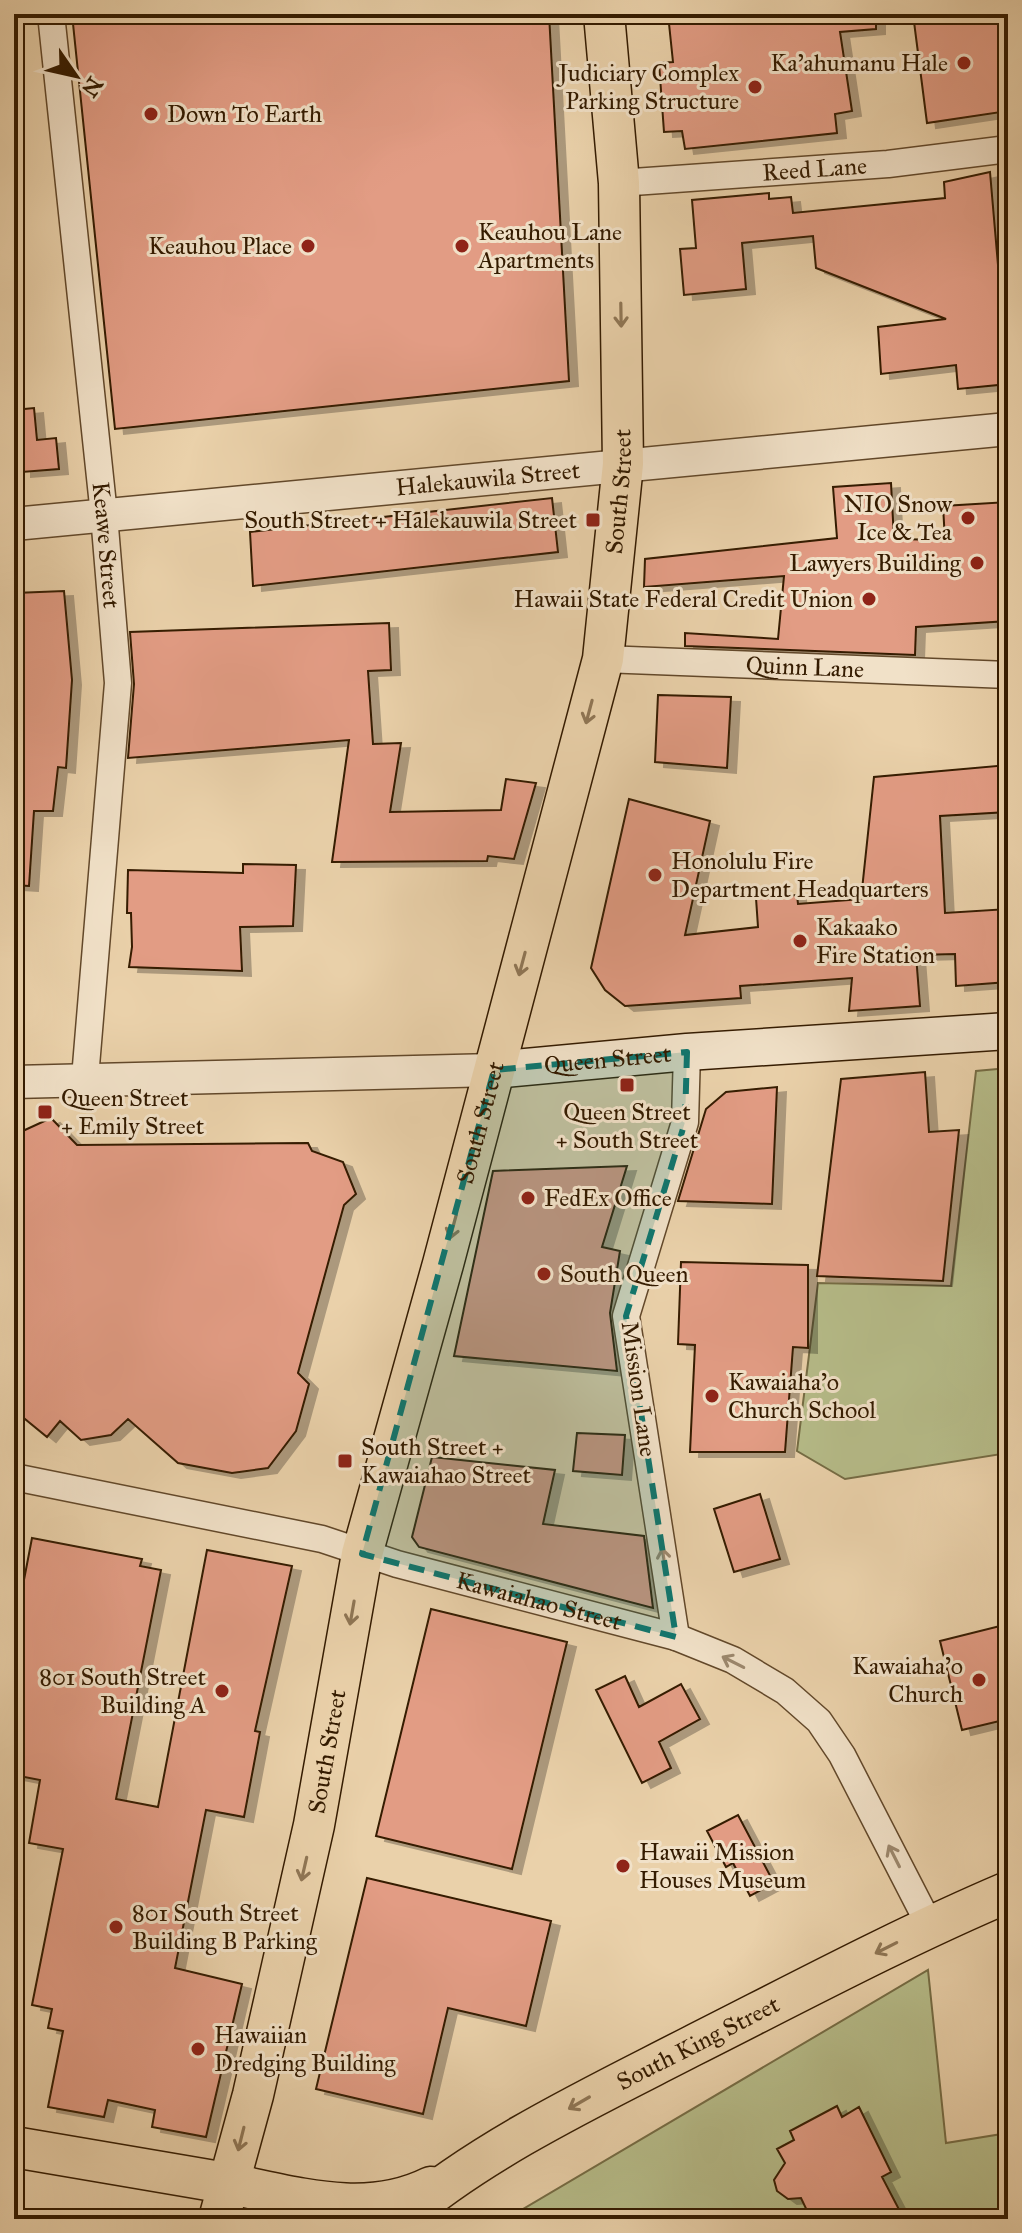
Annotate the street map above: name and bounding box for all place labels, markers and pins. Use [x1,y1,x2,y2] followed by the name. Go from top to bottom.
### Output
[771,48,948,78] place label: Ka'ahumanu Hale
[955,54,973,72] marker: Ka'ahumanu Hale
[556,58,739,116] place label: Judiciary Complex Parking Structure
[746,78,764,96] marker: Judiciary Complex Parking Structure
[167,99,322,129] place label: Down To Earth
[142,105,160,123] marker: Down To Earth
[477,217,622,275] place label: Keauhou Lane Apartments
[148,231,292,261] place label: Keauhou Place
[299,237,317,255] marker: Keauhou Place
[453,237,471,255] marker: Keauhou Lane Apartments
[844,489,953,547] place label: NIO Snow Ice & Tea
[244,505,578,535] place label: South Street + Halekauwila Street
[959,509,977,527] marker: NIO Snow Ice & Tea
[584,511,602,529] marker: South Street + Halekauwila Street
[789,548,962,578] place label: Lawyers Building
[968,554,986,572] marker: Lawyers Building
[514,584,853,614] place label: Hawaii State Federal Credit Union
[860,590,878,608] marker: Hawaii State Federal Credit Union
[671,846,928,904] place label: Honolulu Fire Department Headquarters
[646,866,664,884] marker: Honolulu Fire Department Headquarters
[816,912,935,970] place label: Kakaako Fire Station
[791,932,809,950] marker: Kakaako Fire Station
[618,1076,636,1094] marker: Queen Street + South Street
[61,1083,205,1141] place label: Queen Street + Emily Street
[556,1097,699,1155] place label: Queen Street + South Street
[36,1103,54,1121] marker: Queen Street + Emily Street
[544,1183,672,1213] place label: FedEx Office
[519,1189,537,1207] marker: FedEx Office
[560,1259,689,1289] place label: South Queen
[535,1265,553,1283] marker: South Queen
[728,1367,877,1425] place label: Kawaiaha'o Church School
[703,1387,721,1405] marker: Kawaiaha'o Church School
[361,1432,532,1490] place label: South Street + Kawaiahao Street
[336,1452,354,1470] marker: South Street + Kawaiahao Street
[852,1651,963,1709] place label: Kawaiaha'o Church
[39,1662,206,1720] place label: 801 South Street Building A
[970,1671,988,1689] marker: Kawaiaha'o Church
[213,1682,231,1700] marker: 801 South Street Building A
[639,1837,806,1895] place label: Hawaii Mission Houses Museum
[614,1857,632,1875] marker: Hawaii Mission Houses Museum
[132,1898,318,1956] place label: 801 South Street Building B Parking
[107,1918,125,1936] marker: 801 South Street Building B Parking
[214,2020,396,2078] place label: Hawaiian Dredging Building
[189,2040,207,2058] marker: Hawaiian Dredging Building

